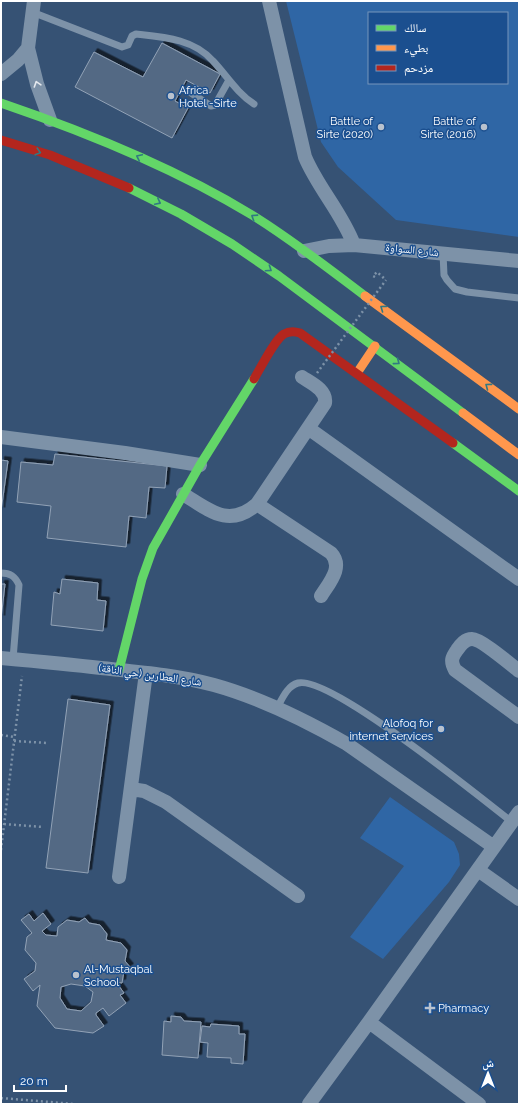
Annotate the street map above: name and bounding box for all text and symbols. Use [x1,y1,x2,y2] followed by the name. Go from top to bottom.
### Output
[368,12,508,84] legend
[404,21,426,35] text: سالك
[404,41,428,58] text: بطيء
[404,61,433,76] text: مزدحم
[33,81,42,88] one-way arrow
[179,84,237,110] place label: Africa Hotel -Sirte
[166,91,176,101] marker: Africa Hotel -Sirte
[317,115,373,141] place label: Battle of Sirte (2020)
[421,115,476,141] place label: Battle of Sirte (2016)
[376,122,386,132] marker: Battle of Sirte (2020)
[479,122,489,132] marker: Battle of Sirte (2016)
[35,147,42,156] one-way arrow
[136,154,144,162] one-way arrow
[154,198,161,205] one-way arrow
[252,215,259,222] one-way arrow
[385,241,439,259] street label: شارع السواوة
[265,264,272,271] one-way arrow
[381,306,388,313] one-way arrow
[392,358,399,365] one-way arrow
[485,384,492,391] one-way arrow
[97,661,202,690] street label: شارع العطارين (حي الناقة)
[349,717,433,743] place label: Alofoq for internet services
[436,724,446,734] marker: Alofoq for internet services
[84,963,153,989] place label: Al-Mustaqbal School
[71,970,81,980] marker: Al-Mustaqbal School
[438,1002,489,1015] place label: Pharmacy
[425,1003,435,1013] marker: Pharmacy
[468,1053,508,1093] north arrow
[482,1057,494,1071] text: ش
[14,1067,66,1093] scale bar
[20,1074,48,1088] text: 20 m

